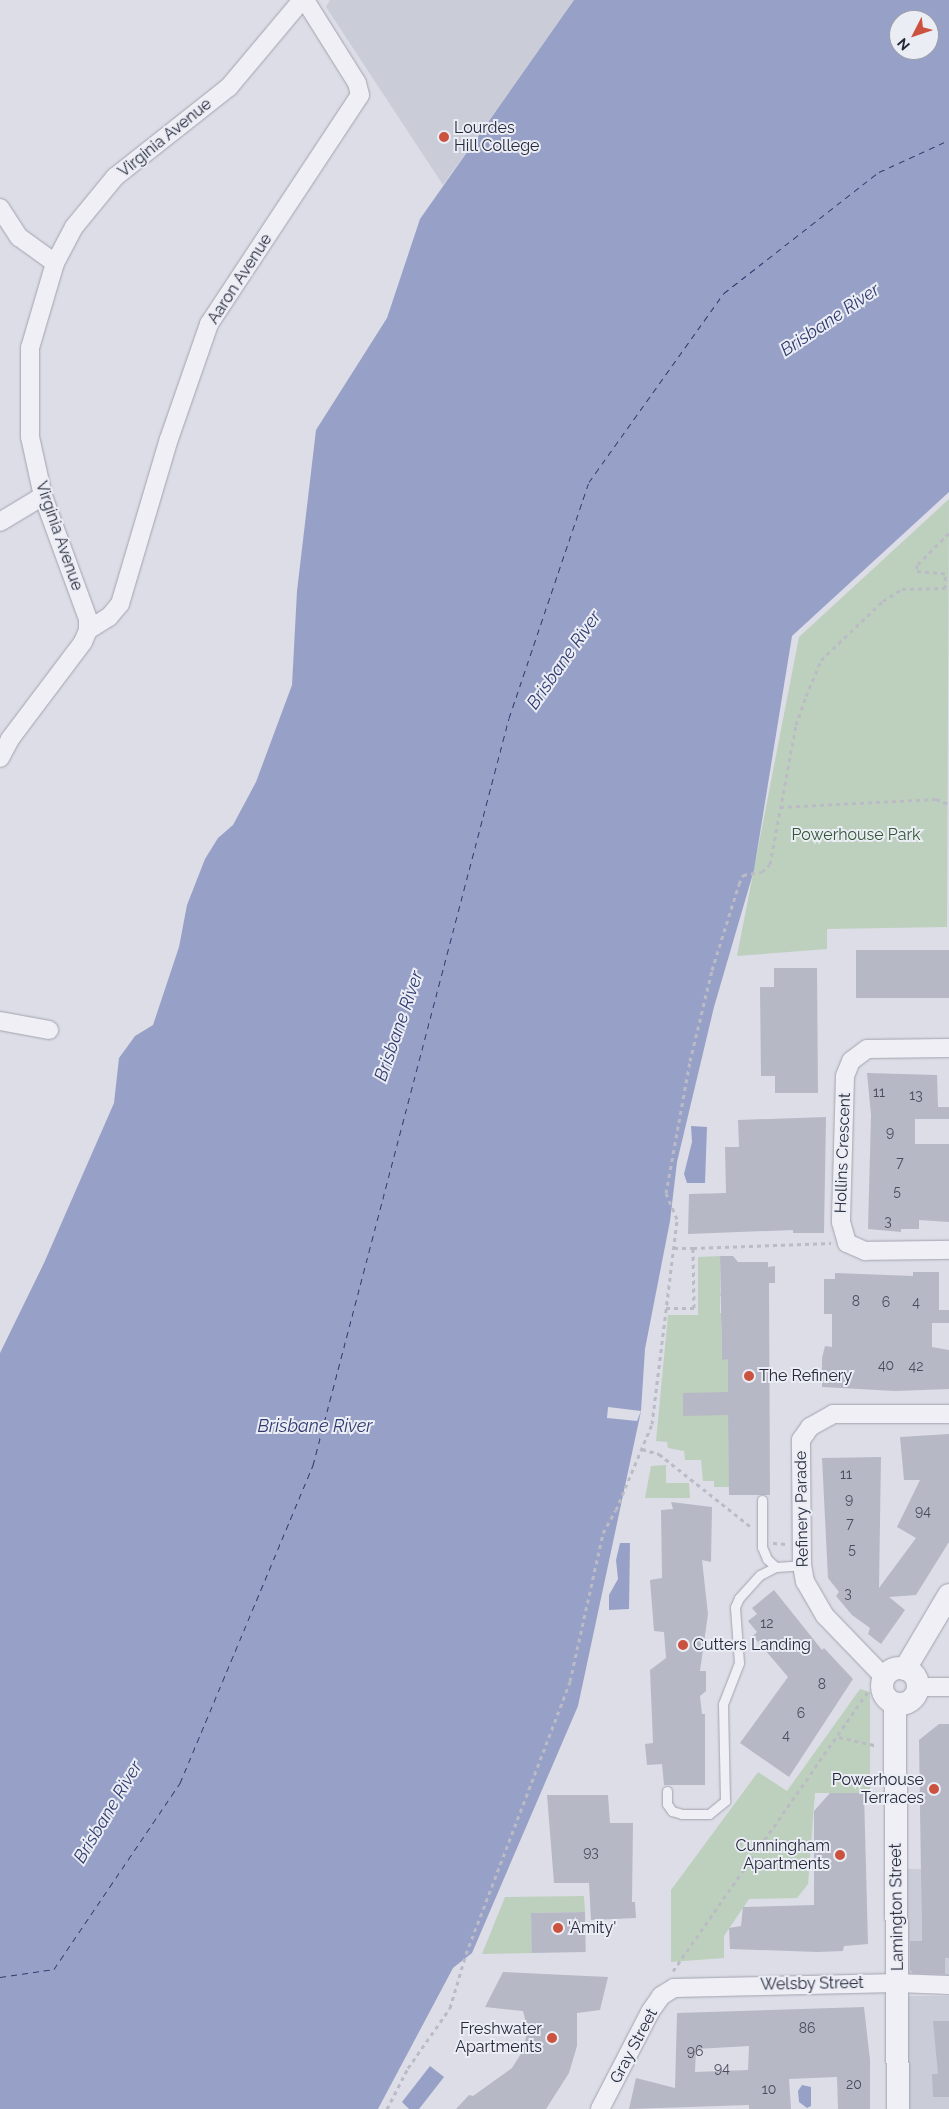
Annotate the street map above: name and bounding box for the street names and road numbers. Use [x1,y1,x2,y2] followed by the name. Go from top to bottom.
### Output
[114,94,216,182] street label: Virginia Avenue
[204,230,276,328] street label: Aaron Avenue
[31,479,87,593] street label: Virginia Avenue
[831,1092,855,1214] street label: Hollins Crescent
[791,1450,813,1568] street label: Refinery Parade
[886,1843,908,1971] street label: Lamington Street
[760,1973,864,1995] street label: Welsby Street
[606,2005,662,2087] street label: Gray Street

